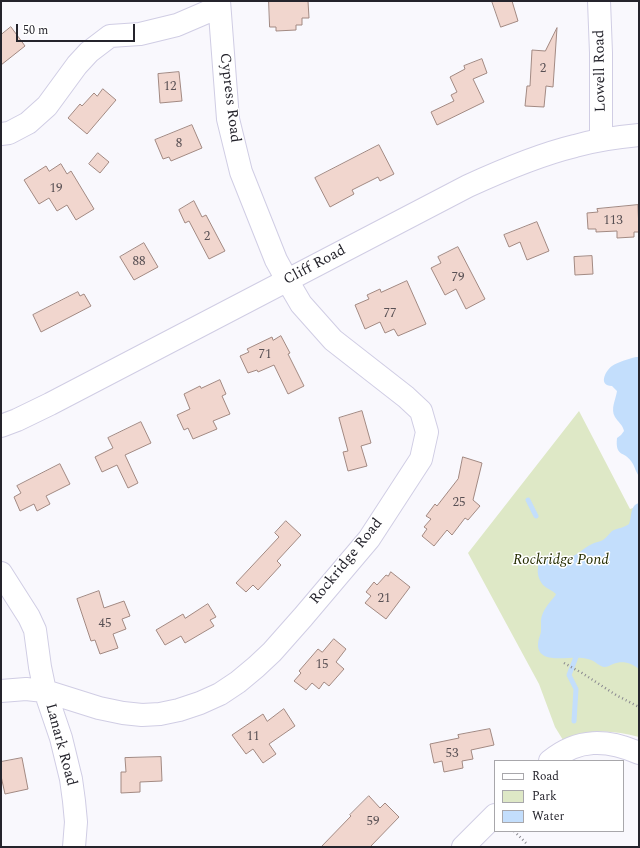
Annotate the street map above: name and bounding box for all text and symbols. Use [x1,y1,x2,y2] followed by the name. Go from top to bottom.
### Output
[18,16,137,42] scale bar
[23,21,48,40] text: 50 m
[591,30,611,112] street label: Lowell Road
[215,52,243,144] street label: Cypress Road
[540,61,546,77] house number: 2
[164,79,176,95] house number: 12
[176,136,182,152] house number: 8
[50,181,62,197] house number: 19
[603,213,623,229] house number: 113
[204,229,210,245] house number: 2
[281,242,349,290] street label: Cliff Road
[133,254,145,270] house number: 88
[452,270,464,286] house number: 79
[384,306,396,322] house number: 77
[259,347,271,363] house number: 71
[453,495,465,511] house number: 25
[307,515,387,609] street label: Rockridge Road
[513,552,609,570] park label: Rockridge Pond
[378,591,390,607] house number: 21
[99,616,111,632] house number: 45
[316,657,328,673] house number: 15
[40,702,80,788] street label: Lanark Road
[247,729,259,745] house number: 11
[446,746,458,762] house number: 53
[494,760,624,832] legend
[532,767,559,786] text: Road
[532,787,557,806] text: Park
[532,807,564,826] text: Water
[367,814,379,830] house number: 59

